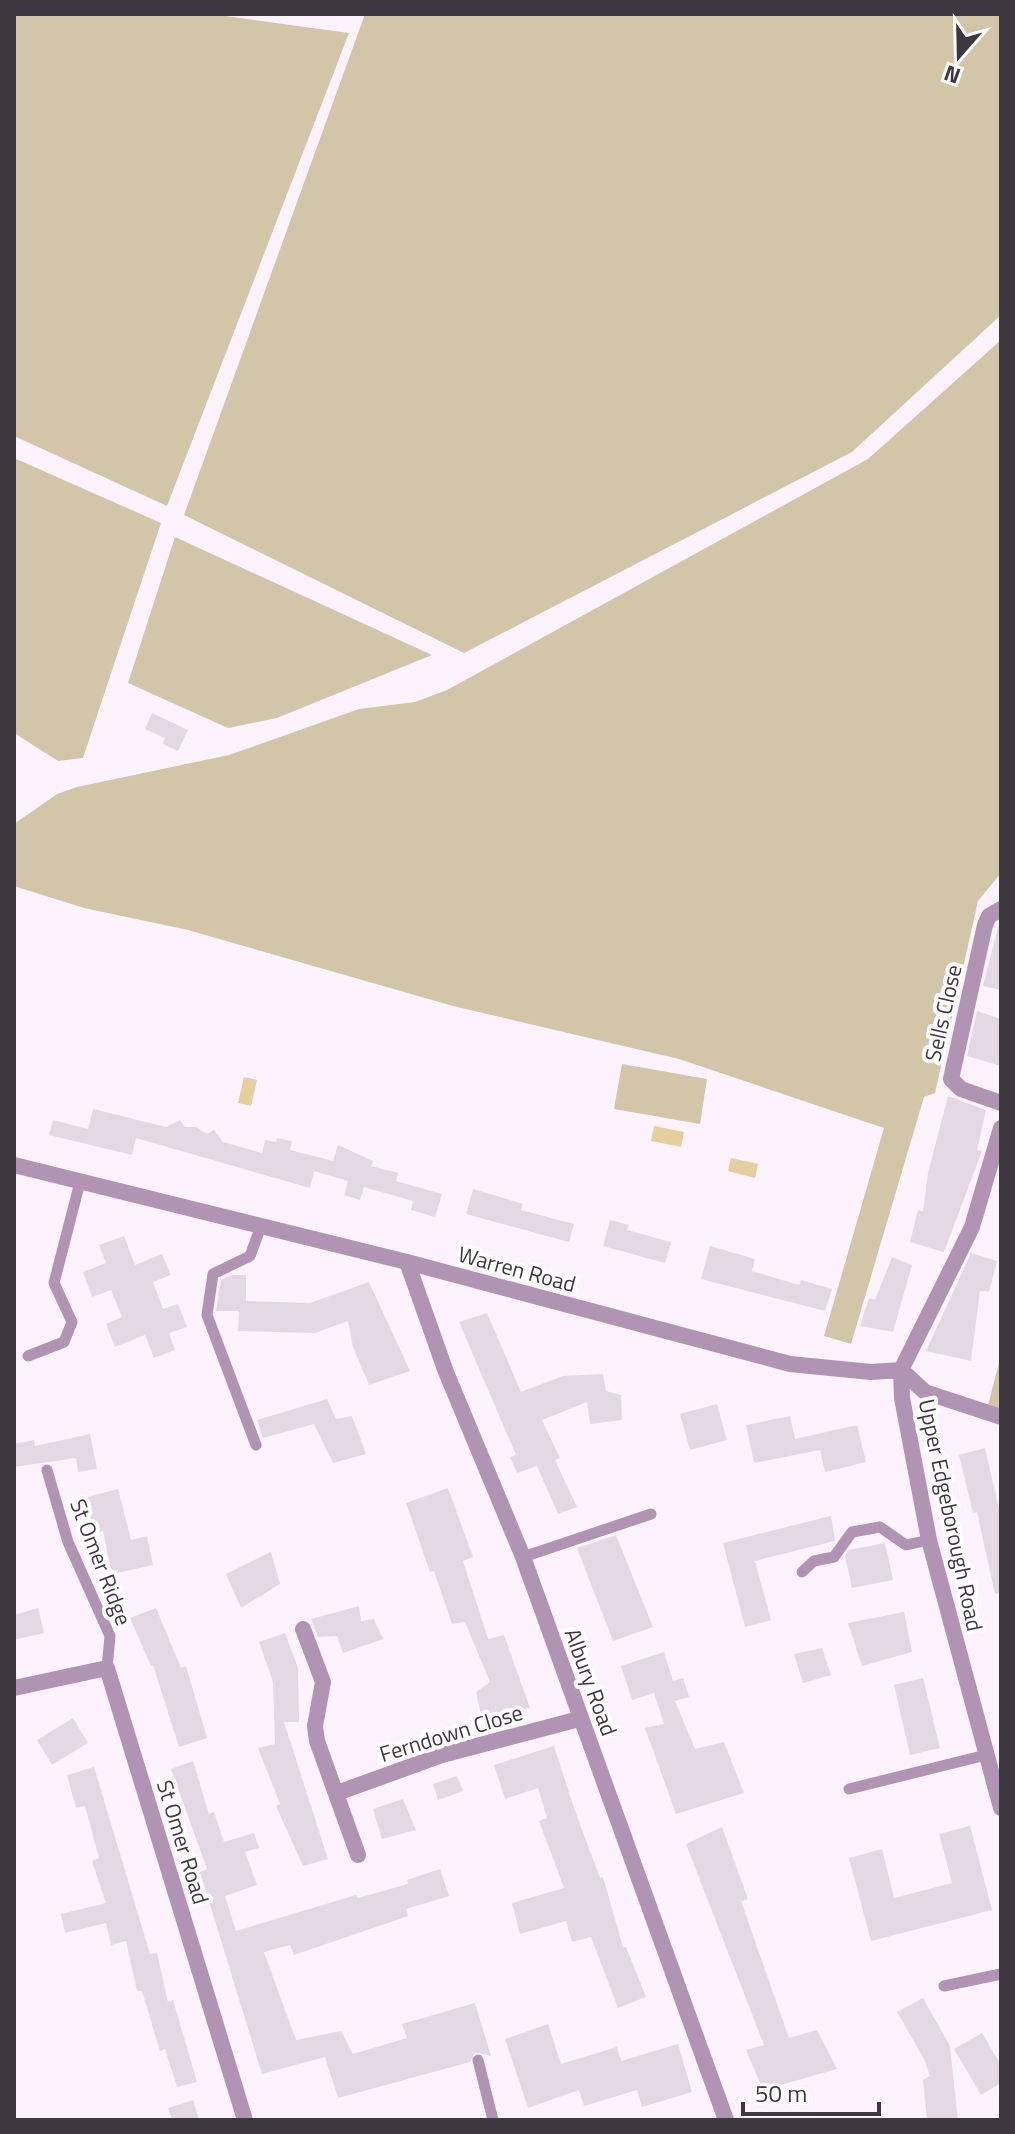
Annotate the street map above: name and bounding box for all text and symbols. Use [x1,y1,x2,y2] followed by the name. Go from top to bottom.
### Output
[919,16,999,96] north arrow
[939,56,965,93] text: N
[915,961,971,1065] street label: Sells Close
[454,1237,580,1301] street label: Warren Road
[910,1396,992,1634] street label: Upper Edgeborough Road
[61,1494,141,1630] street label: St Omer Ridge
[556,1623,626,1741] street label: Albury Road
[375,1695,527,1771] street label: Ferndown Close
[148,1776,218,1908] street label: St Omer Road
[743,2066,879,2116] scale bar
[755,2075,807,2111] text: 50 m

